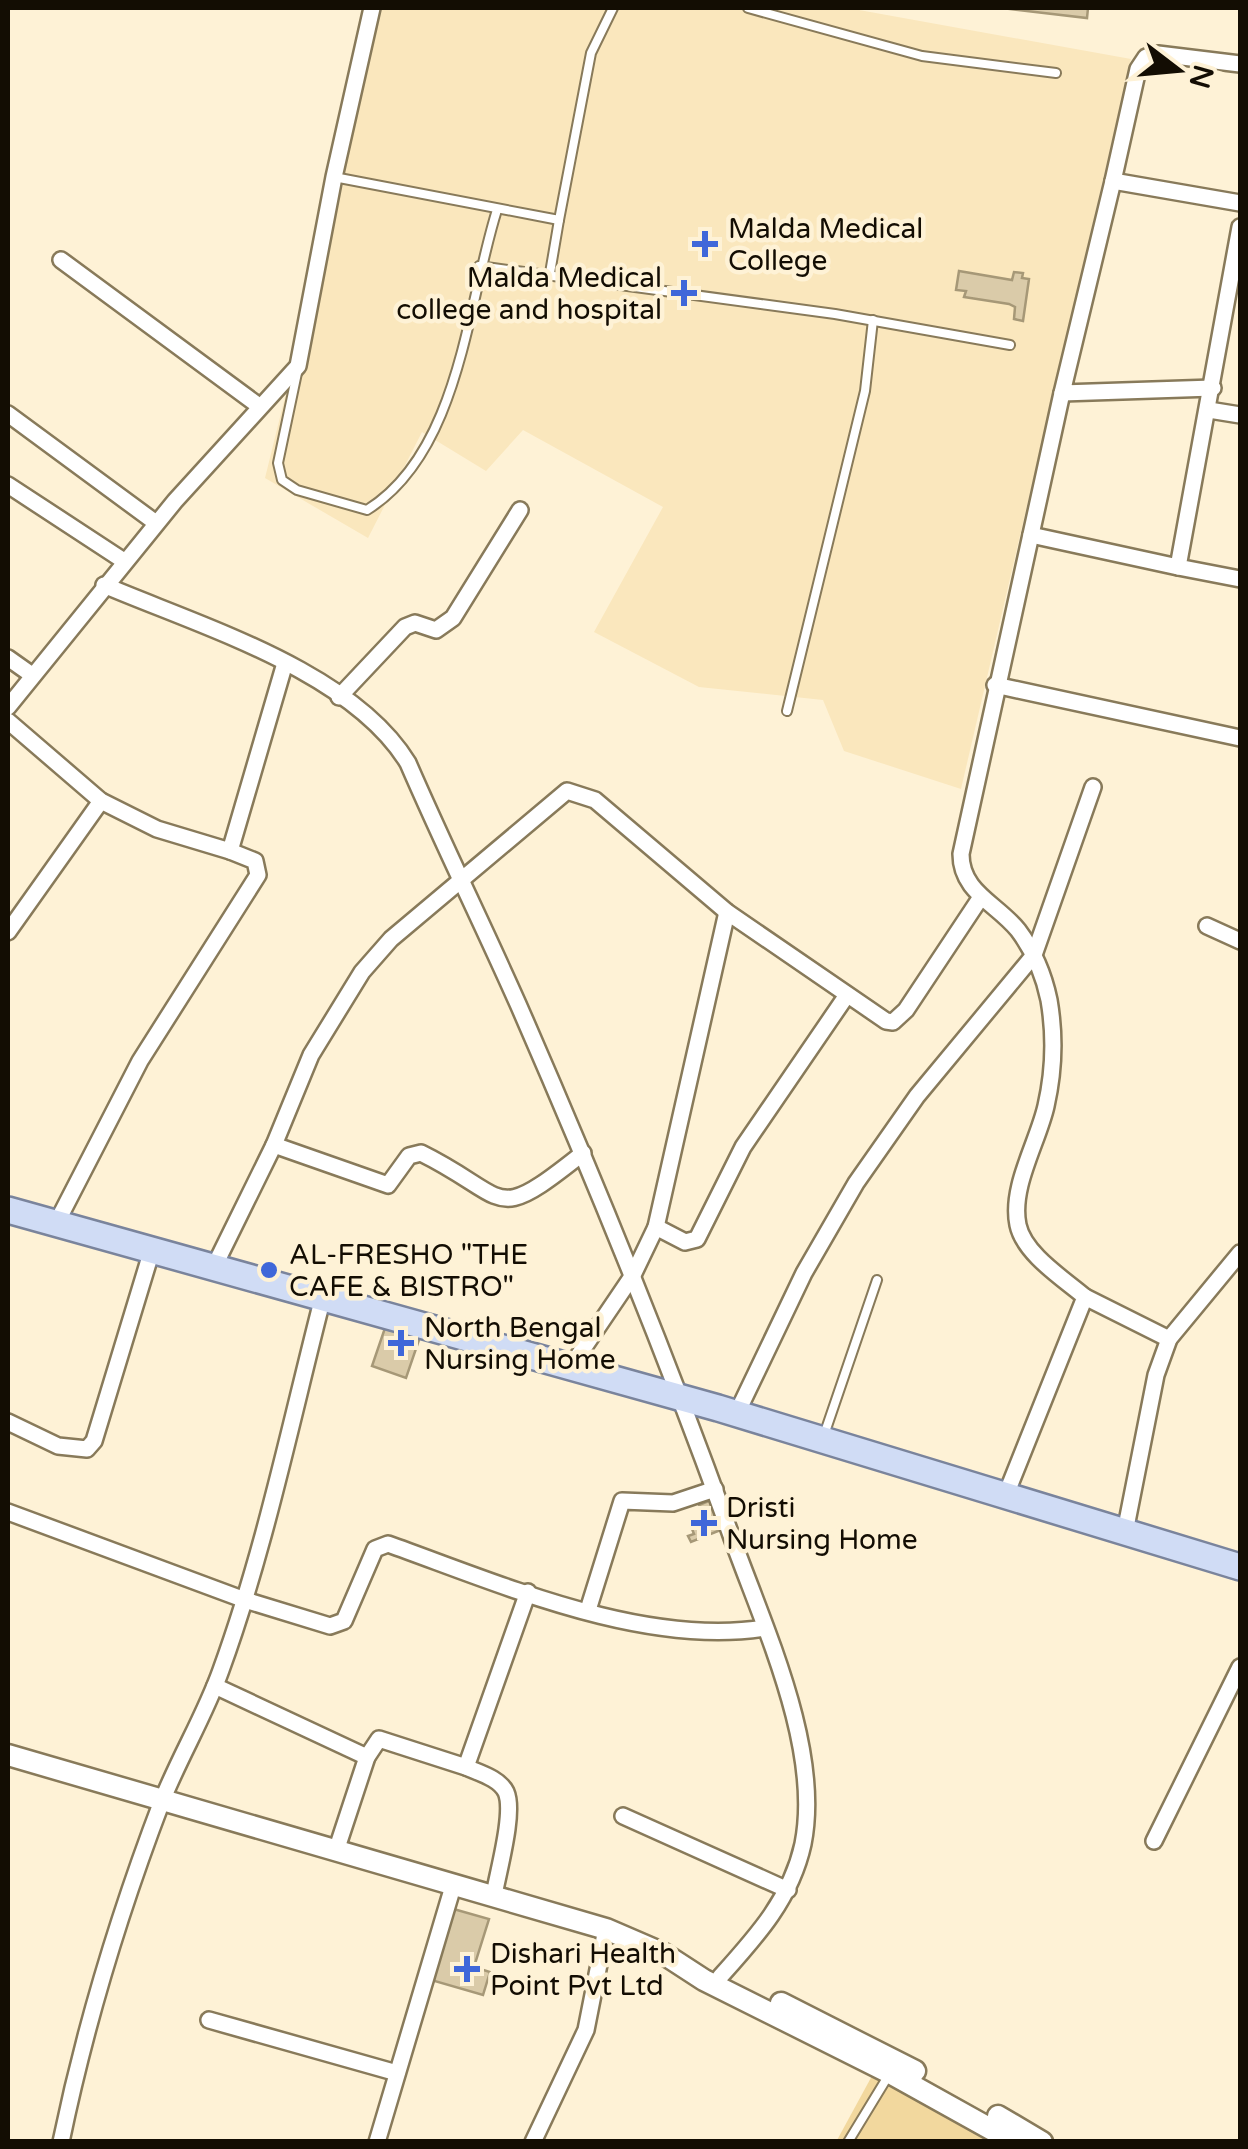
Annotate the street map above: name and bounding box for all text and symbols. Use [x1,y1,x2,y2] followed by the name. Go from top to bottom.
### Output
[1128,20,1228,120] north arrow
[1182,61,1221,92] text: N
[728,212,923,278] place label: Malda Medical College
[692,231,718,257] marker: Malda Medical College
[396,261,662,327] place label: Malda Medical college and hospital
[671,280,697,306] marker: Malda Medical college and hospital
[289,1238,528,1304] place label: AL-FRESHO "THE CAFE & BISTRO"
[258,1259,280,1281] marker: AL-FRESHO "THE CAFE & BISTRO"
[424,1311,616,1377] place label: North Bengal Nursing Home
[388,1330,414,1356] marker: North Bengal Nursing Home
[726,1491,918,1557] place label: Dristi Nursing Home
[691,1510,717,1536] marker: Dristi Nursing Home
[490,1937,676,2003] place label: Dishari Health Point Pvt Ltd
[454,1956,480,1982] marker: Dishari Health Point Pvt Ltd

